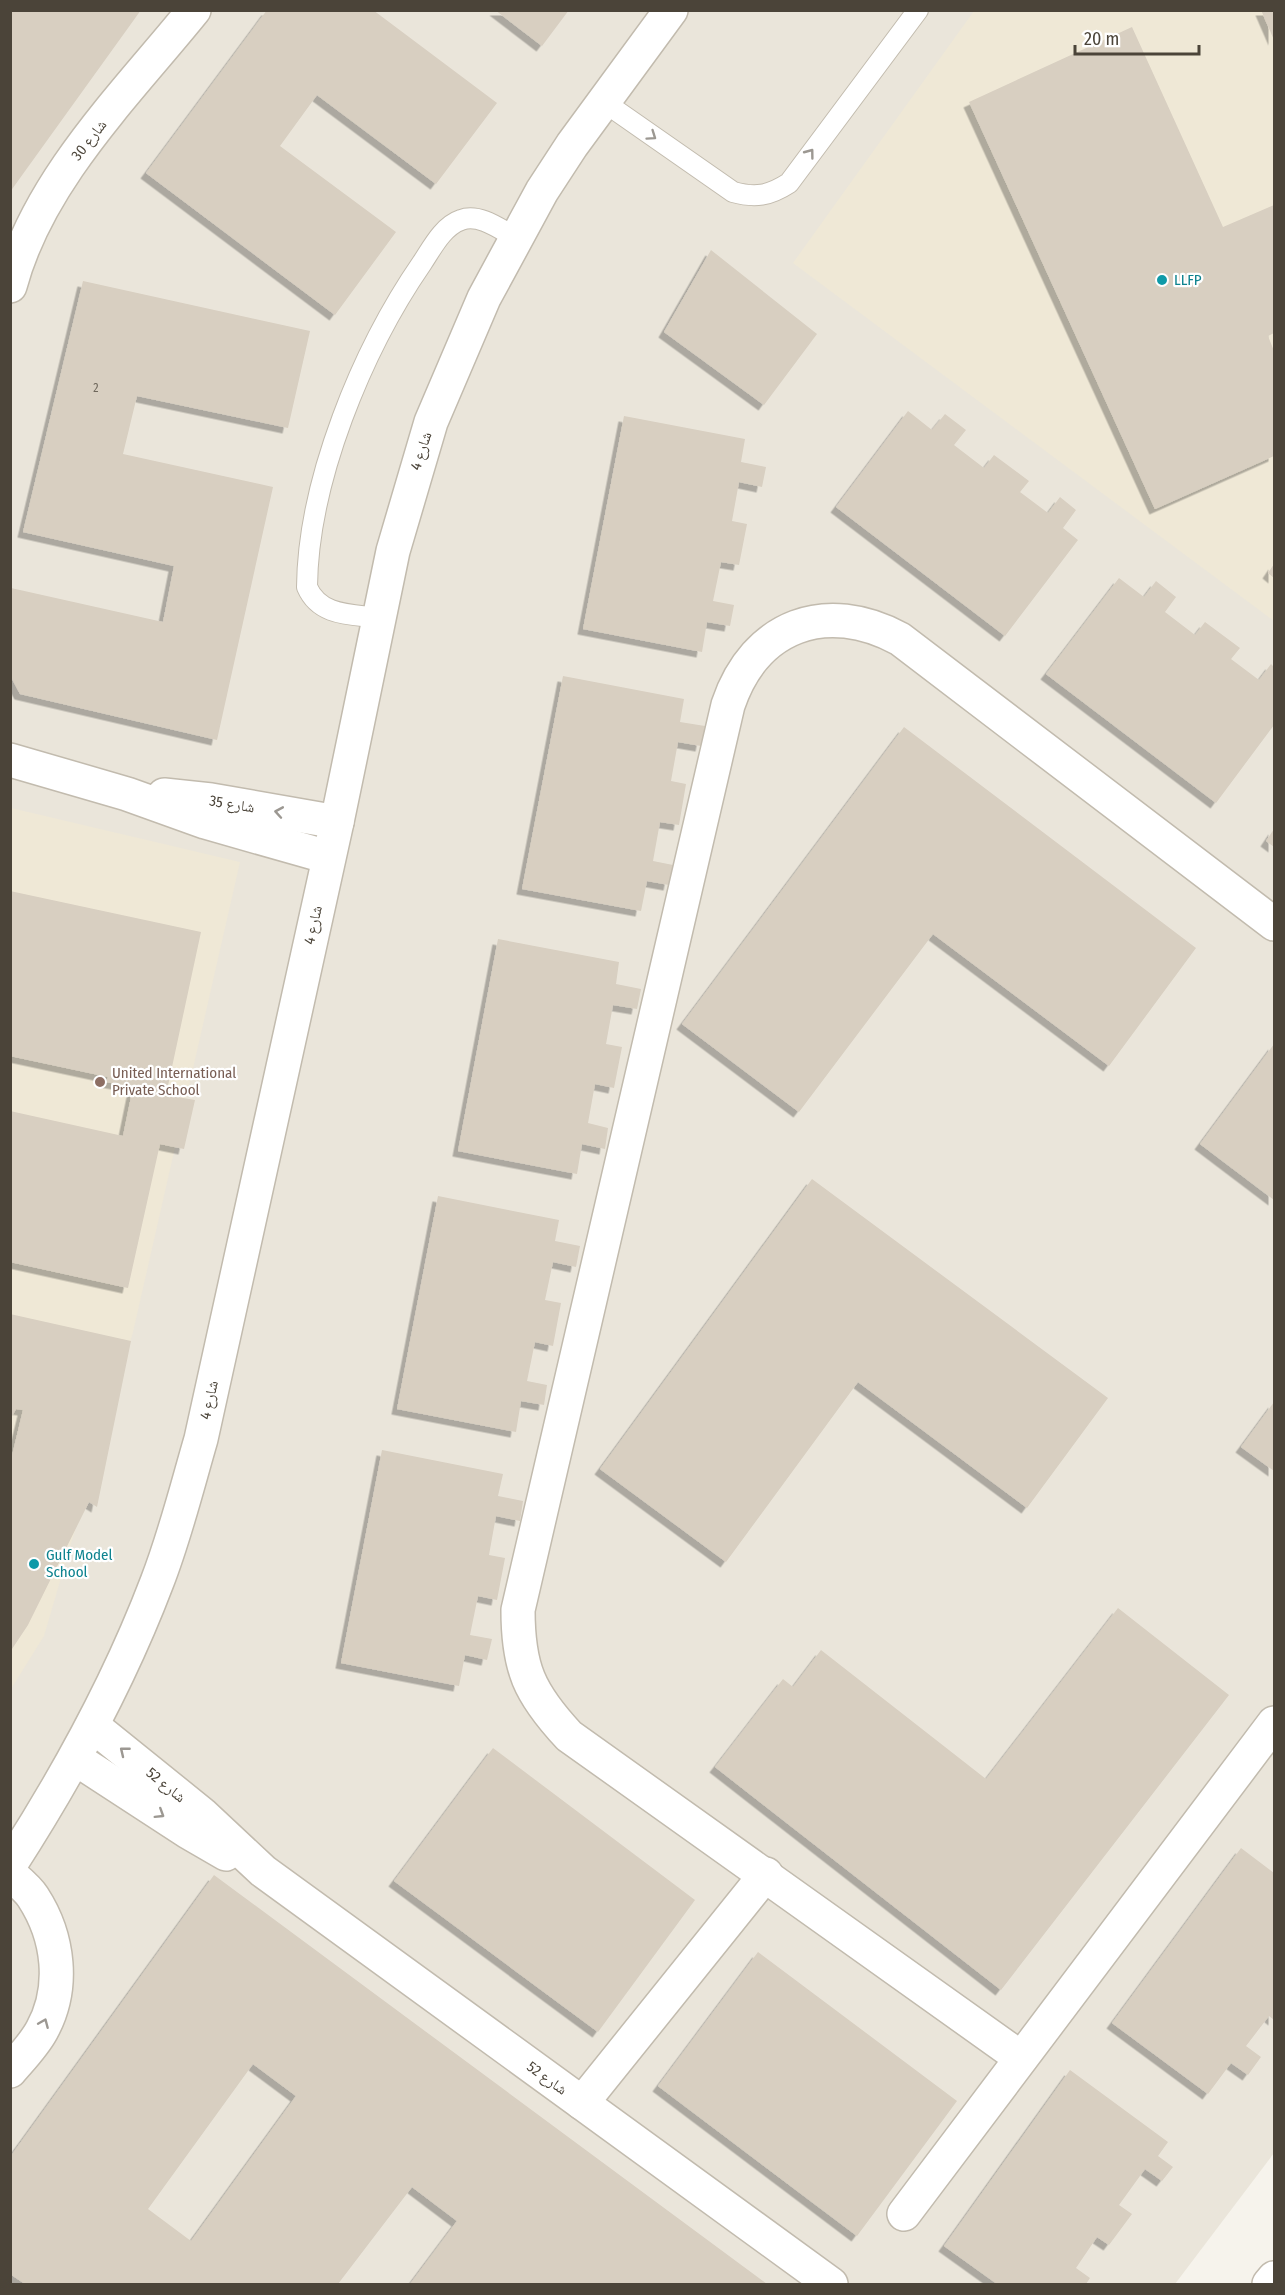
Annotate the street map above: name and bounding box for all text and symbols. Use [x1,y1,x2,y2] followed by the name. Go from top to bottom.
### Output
[1075,18,1200,56] scale bar
[1084,28,1119,50] text: 20 m
[68,116,111,165] street label: شارع 30
[645,129,656,140] one-way arrow
[803,149,814,160] one-way arrow
[1174,271,1202,289] place label: LLFP
[1155,273,1169,287] marker: LLFP
[93,381,99,395] house number: 2
[406,429,437,473] street label: شارع 4
[208,792,256,817] street label: شارع 35
[275,806,285,819] one-way arrow
[300,904,327,946] street label: شارع 4
[112,1064,236,1099] place label: United International Private School
[93,1075,107,1089] marker: United International Private School
[196,1379,223,1421] street label: شارع 4
[46,1546,113,1581] place label: Gulf Model School
[27,1557,41,1571] marker: Gulf Model School
[119,1747,130,1758] one-way arrow
[142,1764,189,1807] street label: شارع 52
[153,1807,164,1818] one-way arrow
[37,2019,49,2030] one-way arrow
[523,2057,571,2100] street label: شارع 52

